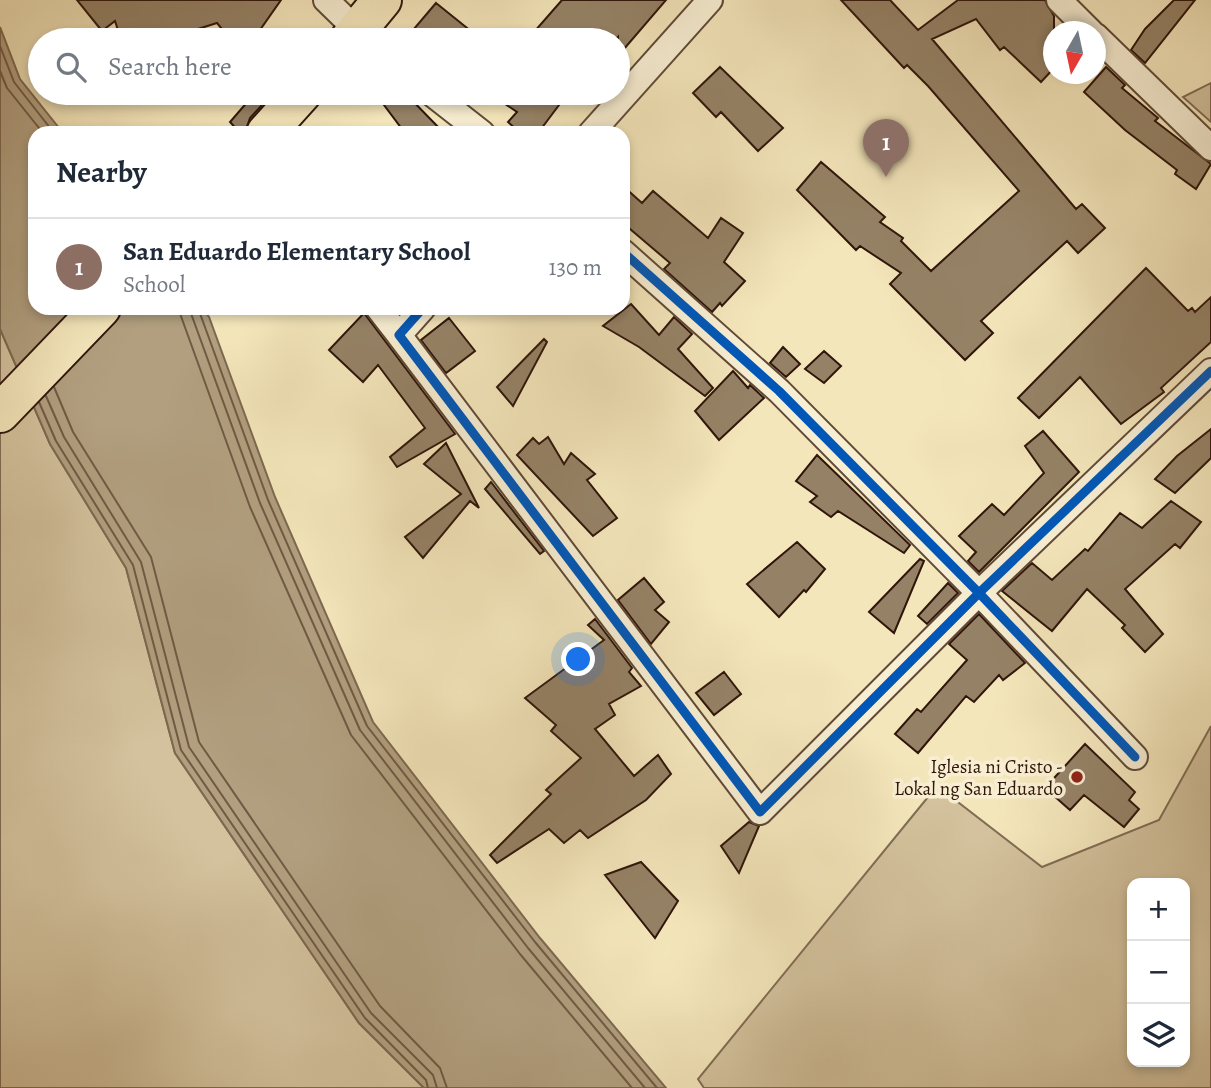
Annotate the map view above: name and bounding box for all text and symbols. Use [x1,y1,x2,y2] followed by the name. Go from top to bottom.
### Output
[1043,21,1106,84] north arrow
[28,28,630,105] search box
[52,48,90,86] icon: search
[108,49,232,84] text: Search here
[863,119,909,177] pin: 1
[56,152,147,192] text: Nearby
[123,234,471,269] text: San Eduardo Elementary School
[75,252,83,283] text: 1
[549,252,602,283] text: 130 m
[123,269,185,300] text: School
[561,642,595,676] your location
[894,754,1063,802] place label: Iglesia ni Cristo - Lokal ng San Eduardo
[1069,769,1085,785] marker: Iglesia ni Cristo - Lokal ng San Eduardo
[1127,878,1190,1067] map controls
[1127,878,1190,941] button: +
[1127,941,1190,1004] button: −
[1127,1004,1190,1067] button: layers

